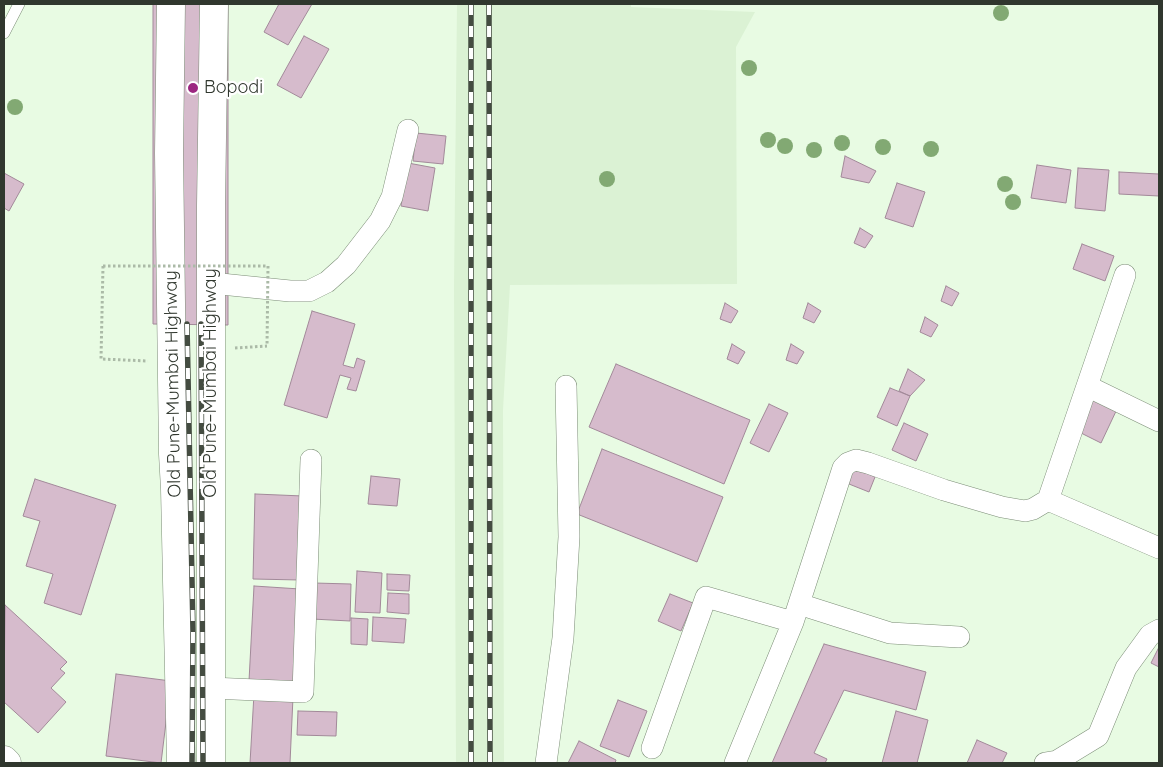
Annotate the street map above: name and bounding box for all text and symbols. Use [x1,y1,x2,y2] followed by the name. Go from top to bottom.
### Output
[204,77,263,99] place label: Bopodi
[186,81,200,95] marker: Bopodi
[200,268,222,498] street label: Old Pune–Mumbai Highway
[160,270,186,498] street label: Old Pune-Mumbai Highway

